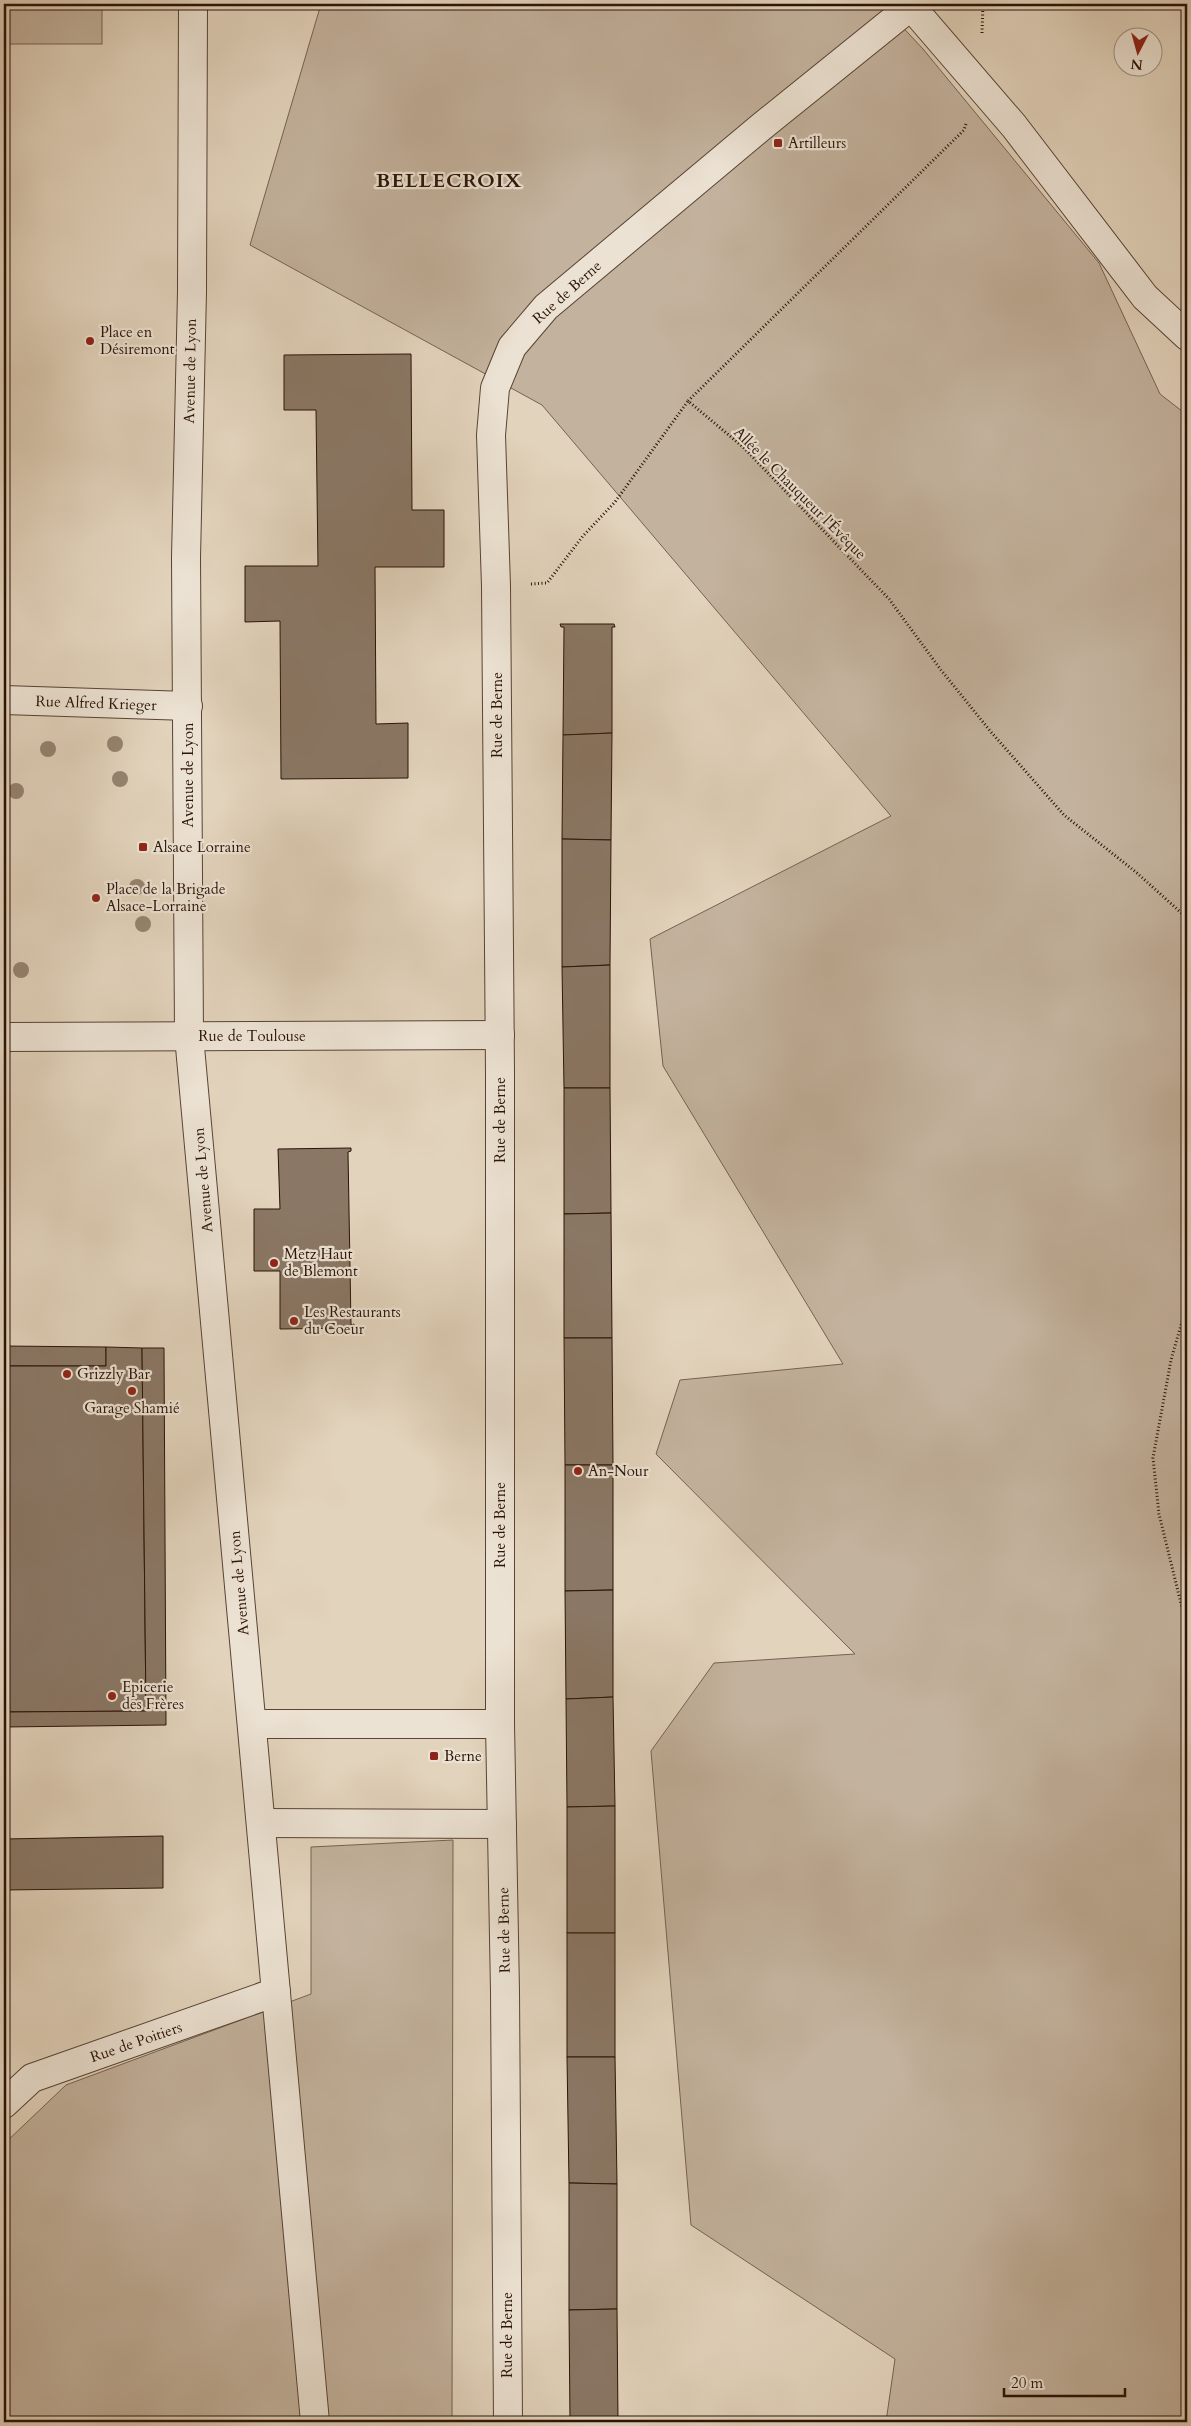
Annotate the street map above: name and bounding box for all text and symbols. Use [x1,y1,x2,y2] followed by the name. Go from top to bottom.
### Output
[1114,28,1164,78] north arrow
[1130,54,1144,75] text: N
[788,133,846,153] place label: Artilleurs
[772,137,784,149] marker: Artilleurs
[376,167,522,194] district label: BELLECROIX
[528,256,606,328] street label: Rue de Berne
[179,318,201,424] street label: Avenue de Lyon
[100,322,175,359] place label: Place en Désiremont
[84,335,96,347] marker: Place en Désiremont
[729,422,871,564] street label: Allée le Chauqueur l'Évêque
[487,672,507,758] street label: Rue de Berne
[35,691,157,715] street label: Rue Alfred Krieger
[178,722,198,828] street label: Avenue de Lyon
[153,837,251,857] place label: Alsace Lorraine
[137,841,149,853] marker: Alsace Lorraine
[106,879,226,916] place label: Place de la Brigade Alsace-Lorraine
[90,892,102,904] marker: Place de la Brigade Alsace-Lorraine
[198,1026,306,1046] street label: Rue de Toulouse
[490,1077,510,1163] street label: Rue de Berne
[188,1126,218,1233] street label: Avenue de Lyon
[284,1244,358,1281] place label: Metz Haut de Blemont
[268,1257,280,1269] marker: Metz Haut de Blemont
[304,1302,401,1339] place label: Les Restaurants du Coeur
[288,1315,300,1327] marker: Les Restaurants du Coeur
[77,1364,150,1384] place label: Grizzly Bar
[61,1368,73,1380] marker: Grizzly Bar
[126,1385,138,1397] marker: Garage Shamié
[84,1398,180,1418] place label: Garage Shamié
[588,1461,649,1481] place label: An-Nour
[572,1465,584,1477] marker: An-Nour
[490,1482,510,1568] street label: Rue de Berne
[224,1529,254,1636] street label: Avenue de Lyon
[122,1677,184,1714] place label: Epicerie des Frères
[106,1690,118,1702] marker: Epicerie des Frères
[444,1746,482,1766] place label: Berne
[428,1750,440,1762] marker: Berne
[493,1887,515,1973] street label: Rue de Berne
[87,2017,185,2067] street label: Rue de Poitiers
[497,2292,517,2378] street label: Rue de Berne
[1004,2366,1125,2398] scale bar
[1011,2373,1043,2393] text: 20 m

